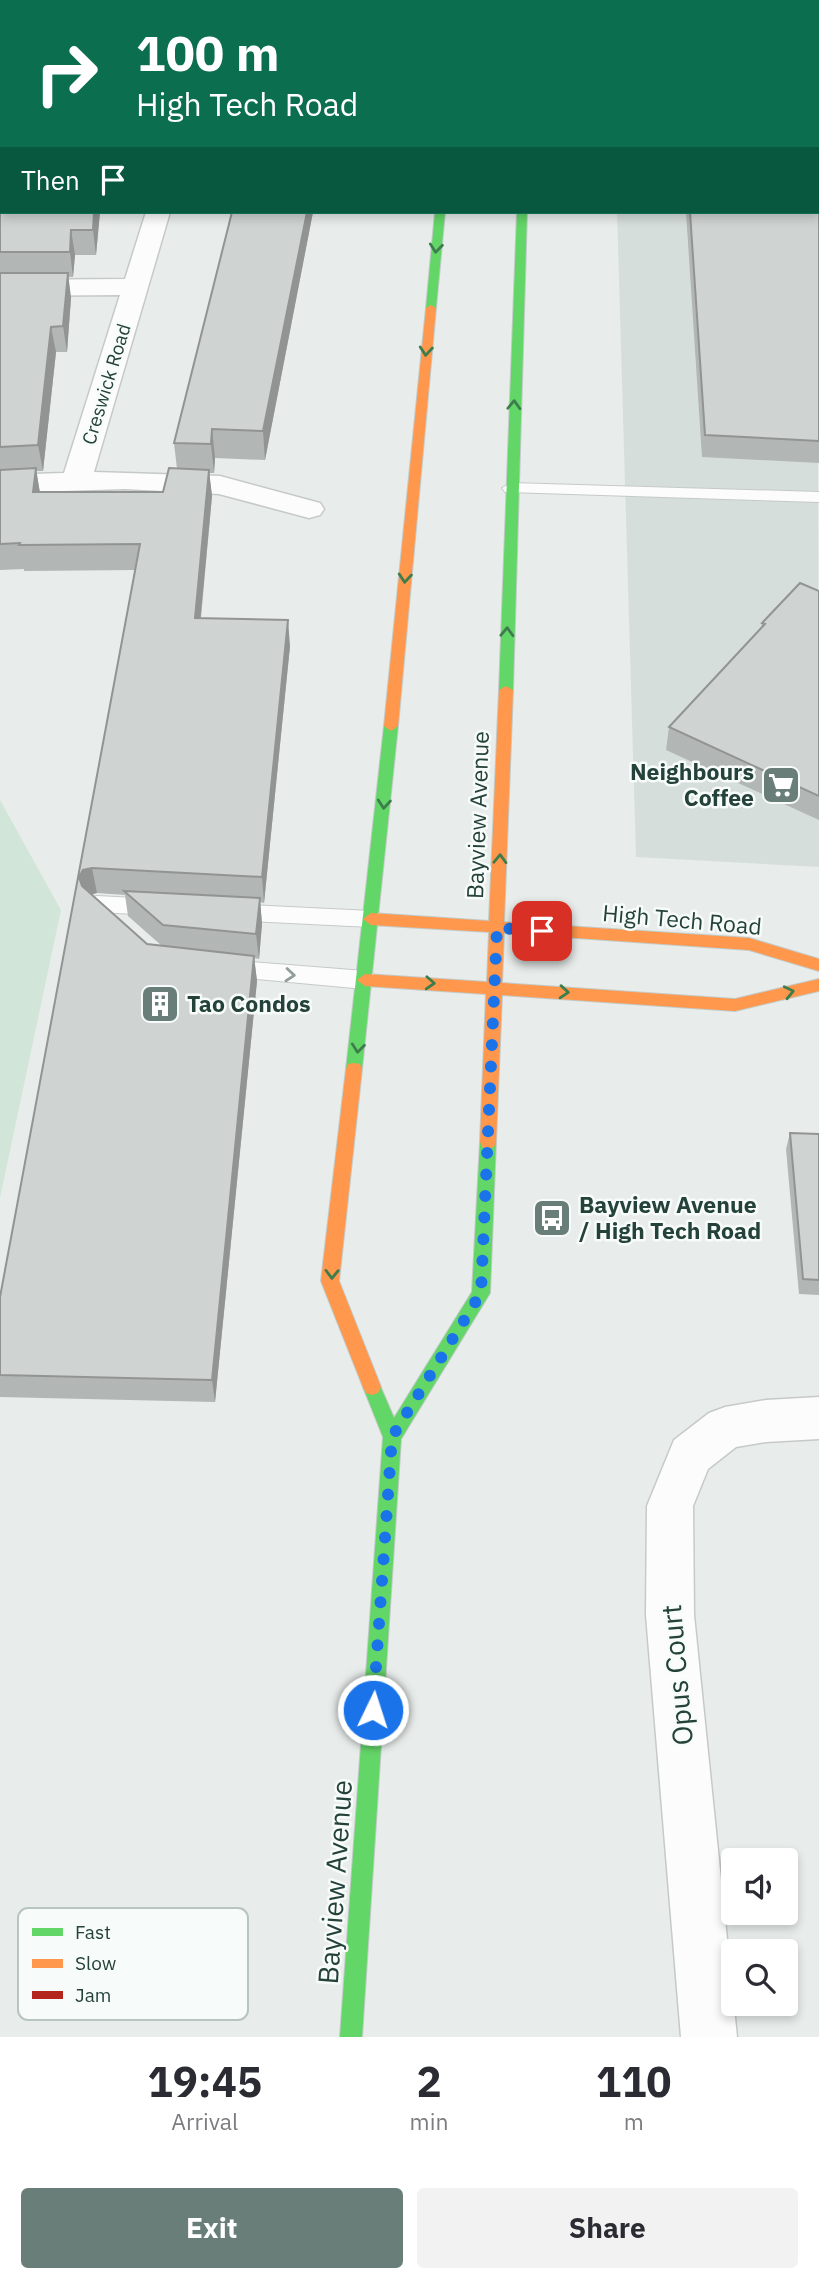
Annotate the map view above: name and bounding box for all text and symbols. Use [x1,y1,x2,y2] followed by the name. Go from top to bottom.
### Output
[136,21,280,84] text: 100 m
[21,28,112,119] icon: right
[136,83,358,125] text: High Tech Road
[94,161,132,199] icon: arrive
[21,163,80,197] text: Then
[429,242,444,253] one-way arrow
[76,321,136,447] street label: Creswick Road
[419,346,434,357] one-way arrow
[507,399,522,410] one-way arrow
[398,573,413,584] one-way arrow
[499,626,515,637] one-way arrow
[459,730,495,900] street label: Bayview Avenue
[630,756,754,812] place label: Neighbours Coffee
[760,764,802,806] supermarket icon: Neighbours Coffee
[377,799,392,810] one-way arrow
[493,854,508,865] one-way arrow
[601,897,763,941] street label: High Tech Road
[512,901,572,961] pin
[523,912,561,950] icon: arrive
[285,967,296,982] one-way arrow
[425,976,436,991] one-way arrow
[139,983,181,1025] building icon: Tao Condos
[559,984,570,999] one-way arrow
[783,986,795,1000] one-way arrow
[187,988,311,1018] place label: Tao Condos
[350,1042,365,1054] one-way arrow
[579,1189,761,1245] place label: Bayview Avenue / High Tech Road
[531,1197,573,1239] bus stop icon: Bayview Avenue / High Tech Road
[324,1269,340,1280] one-way arrow
[652,1603,701,1747] street label: Opus Court
[336,1673,410,1747] position arrow
[309,1779,360,1985] street label: Bayview Avenue
[721,1848,798,2016] map controls
[721,1848,798,1925] button: sound
[18,1908,248,2020] legend
[75,1920,111,1944] text: Fast
[721,1939,798,2016] button: search
[75,1951,116,1975] text: Slow
[75,1983,111,2007] text: Jam
[147,2054,262,2109] text: 19:45
[416,2054,442,2109] text: 2
[596,2054,672,2109] text: 110
[171,2106,238,2136] text: Arrival
[410,2106,448,2136] text: min
[624,2106,644,2136] text: m
[21,2188,403,2268] button: Exit
[417,2188,798,2268] button: Share

